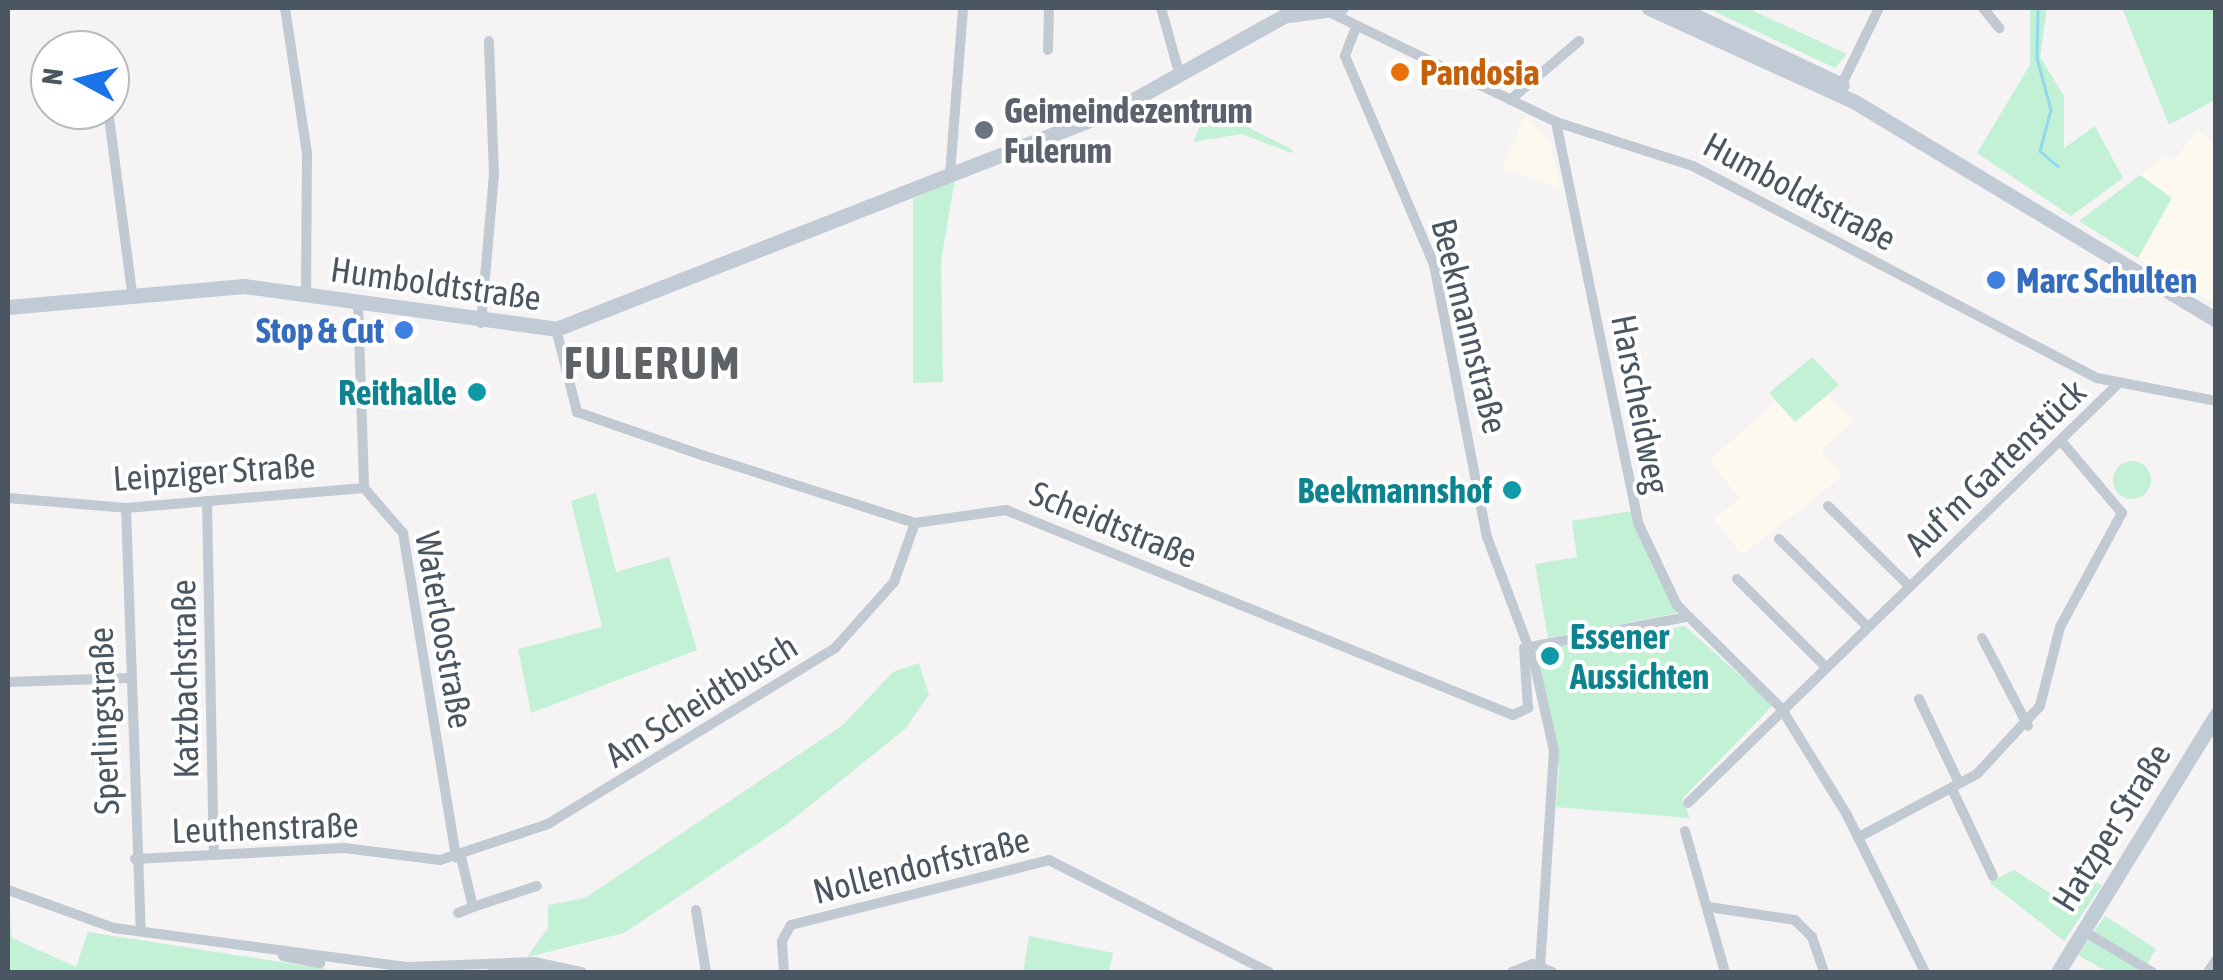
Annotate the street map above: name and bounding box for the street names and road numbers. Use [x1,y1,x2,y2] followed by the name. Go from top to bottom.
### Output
[1697,123,1903,259] street label: Humboldtstraße
[1423,214,1517,438] street label: Beekmannstraße
[328,247,544,319] street label: Humboldtstraße
[1603,311,1679,497] street label: Harscheidweg
[1896,370,2094,564] street label: Auf'm Gartenstück
[111,443,317,499] street label: Leipziger Straße
[1025,472,1203,576] street label: Scheidtstraße
[407,528,483,732] street label: Waterloostraße
[161,579,207,779] street label: Katzbachstraße
[597,624,805,776] street label: Am Scheidtbusch
[79,627,127,815] street label: Sperlingstraße
[2043,735,2179,919] street label: Hatzper Straße
[171,803,359,851] street label: Leuthenstraße
[808,818,1034,912] street label: Nollendorfstraße

